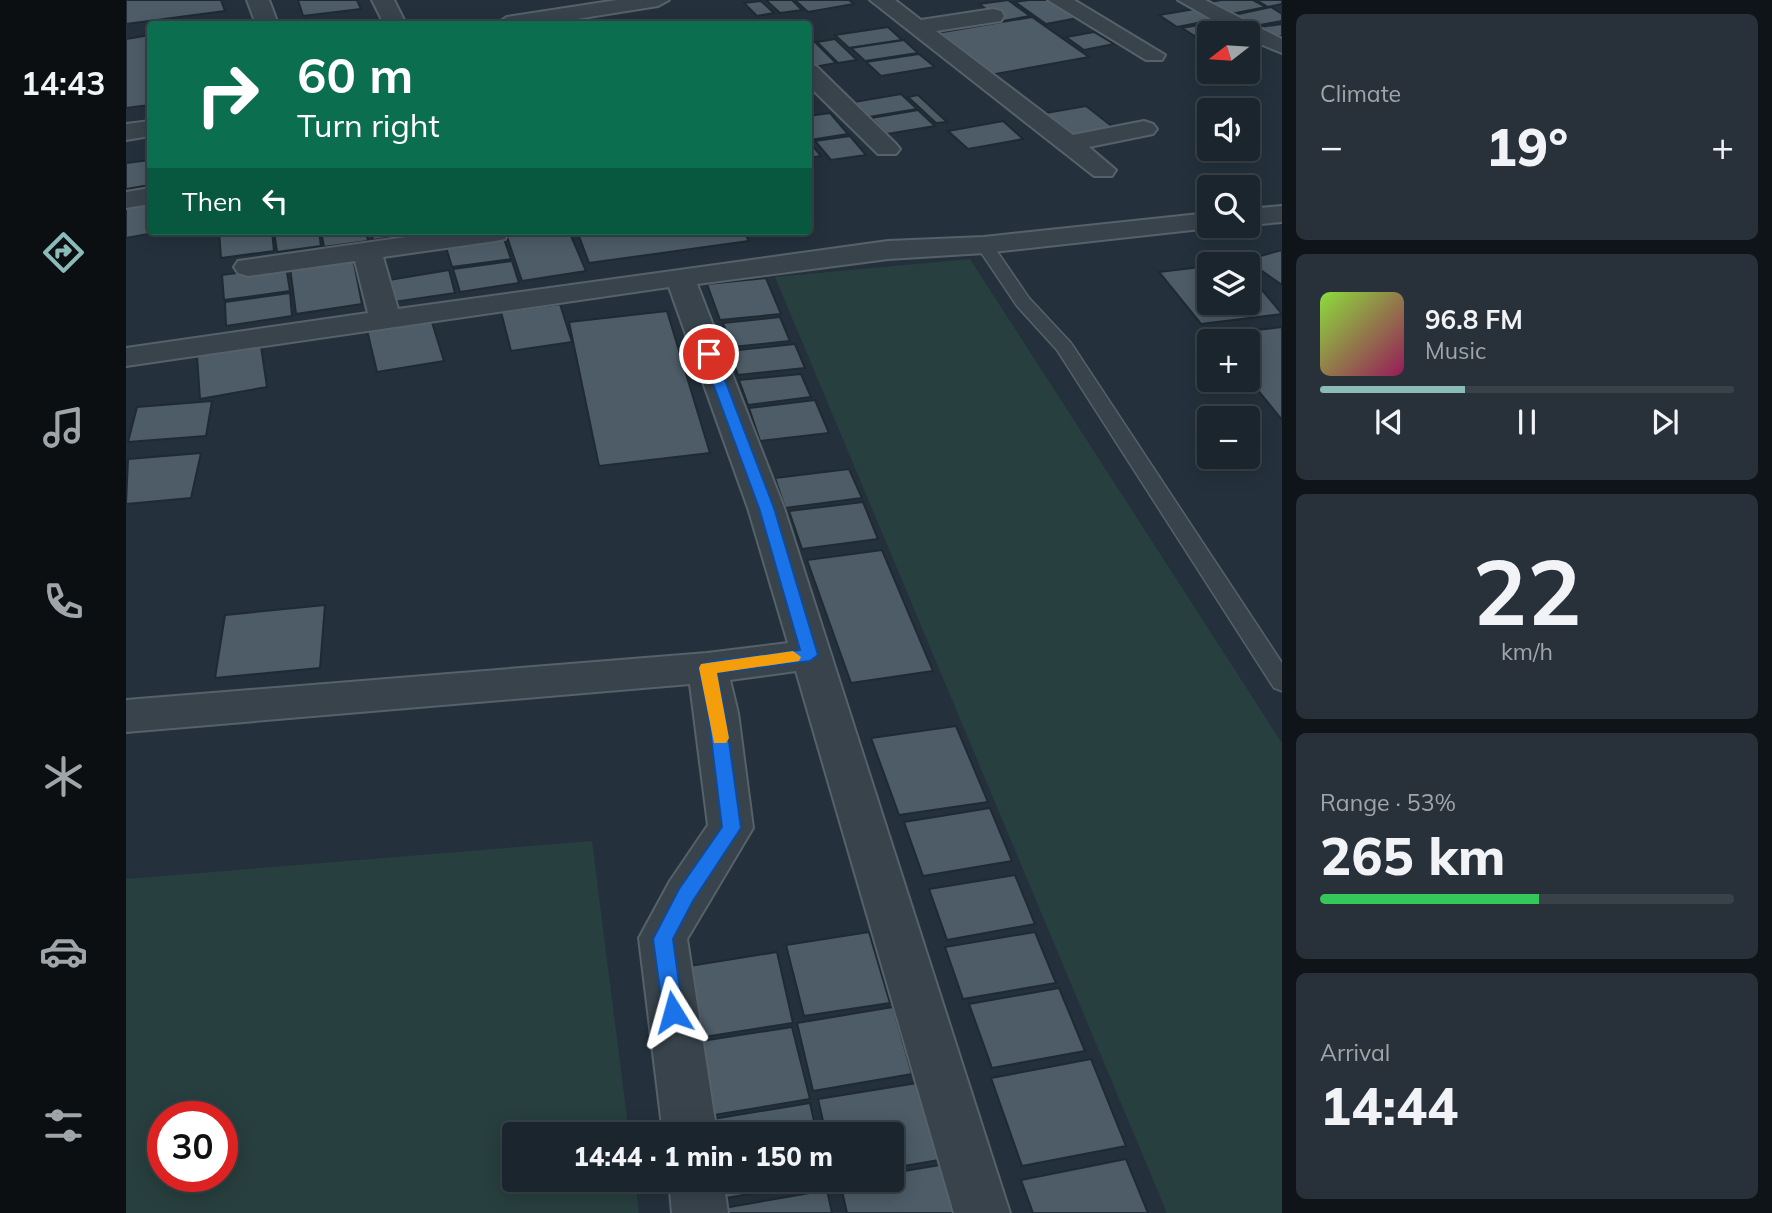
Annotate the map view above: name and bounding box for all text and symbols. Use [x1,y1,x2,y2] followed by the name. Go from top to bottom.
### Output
[1197,21,1260,84] north arrow
[1197,21,1260,469] map controls
[297,44,413,105] text: 60 m
[182,49,273,140] icon: right
[21,63,105,103] text: 14:43
[1320,79,1401,108] text: Climate
[1197,98,1260,161] button: sound
[297,105,440,145] text: Turn right
[1486,114,1568,179] text: 19°
[1320,122,1343,170] text: −
[1711,122,1734,170] text: +
[1197,175,1260,238] button: search
[256,182,294,220] icon: left
[182,185,242,218] text: Then
[39,228,88,277] icon: directions
[1197,252,1260,315] button: layers
[1425,303,1523,336] text: 96.8 FM
[679,324,739,384] pin
[1197,329,1260,392] button: +
[690,335,728,373] icon: arrive
[1425,336,1486,365] text: Music
[39,403,88,452] icon: music
[1370,403,1408,441] icon: previous
[1508,403,1546,441] icon: pause
[1646,403,1684,441] icon: next
[1197,406,1260,469] button: −
[1472,534,1582,648] text: 22
[39,577,88,626] icon: phone
[1501,637,1553,666] text: km/h
[39,752,88,801] icon: climate
[1320,788,1456,817] text: Range · 53%
[1320,823,1505,888] text: 265 km
[39,927,88,976] icon: car
[636,975,710,1049] position arrow
[1320,1038,1390,1067] text: Arrival
[1320,1073,1458,1138] text: 14:44
[39,1101,88,1150] icon: filters
[147,1101,238,1192] speed limit sign: 30
[573,1140,833,1173] text: 14:44 · 1 min · 150 m

